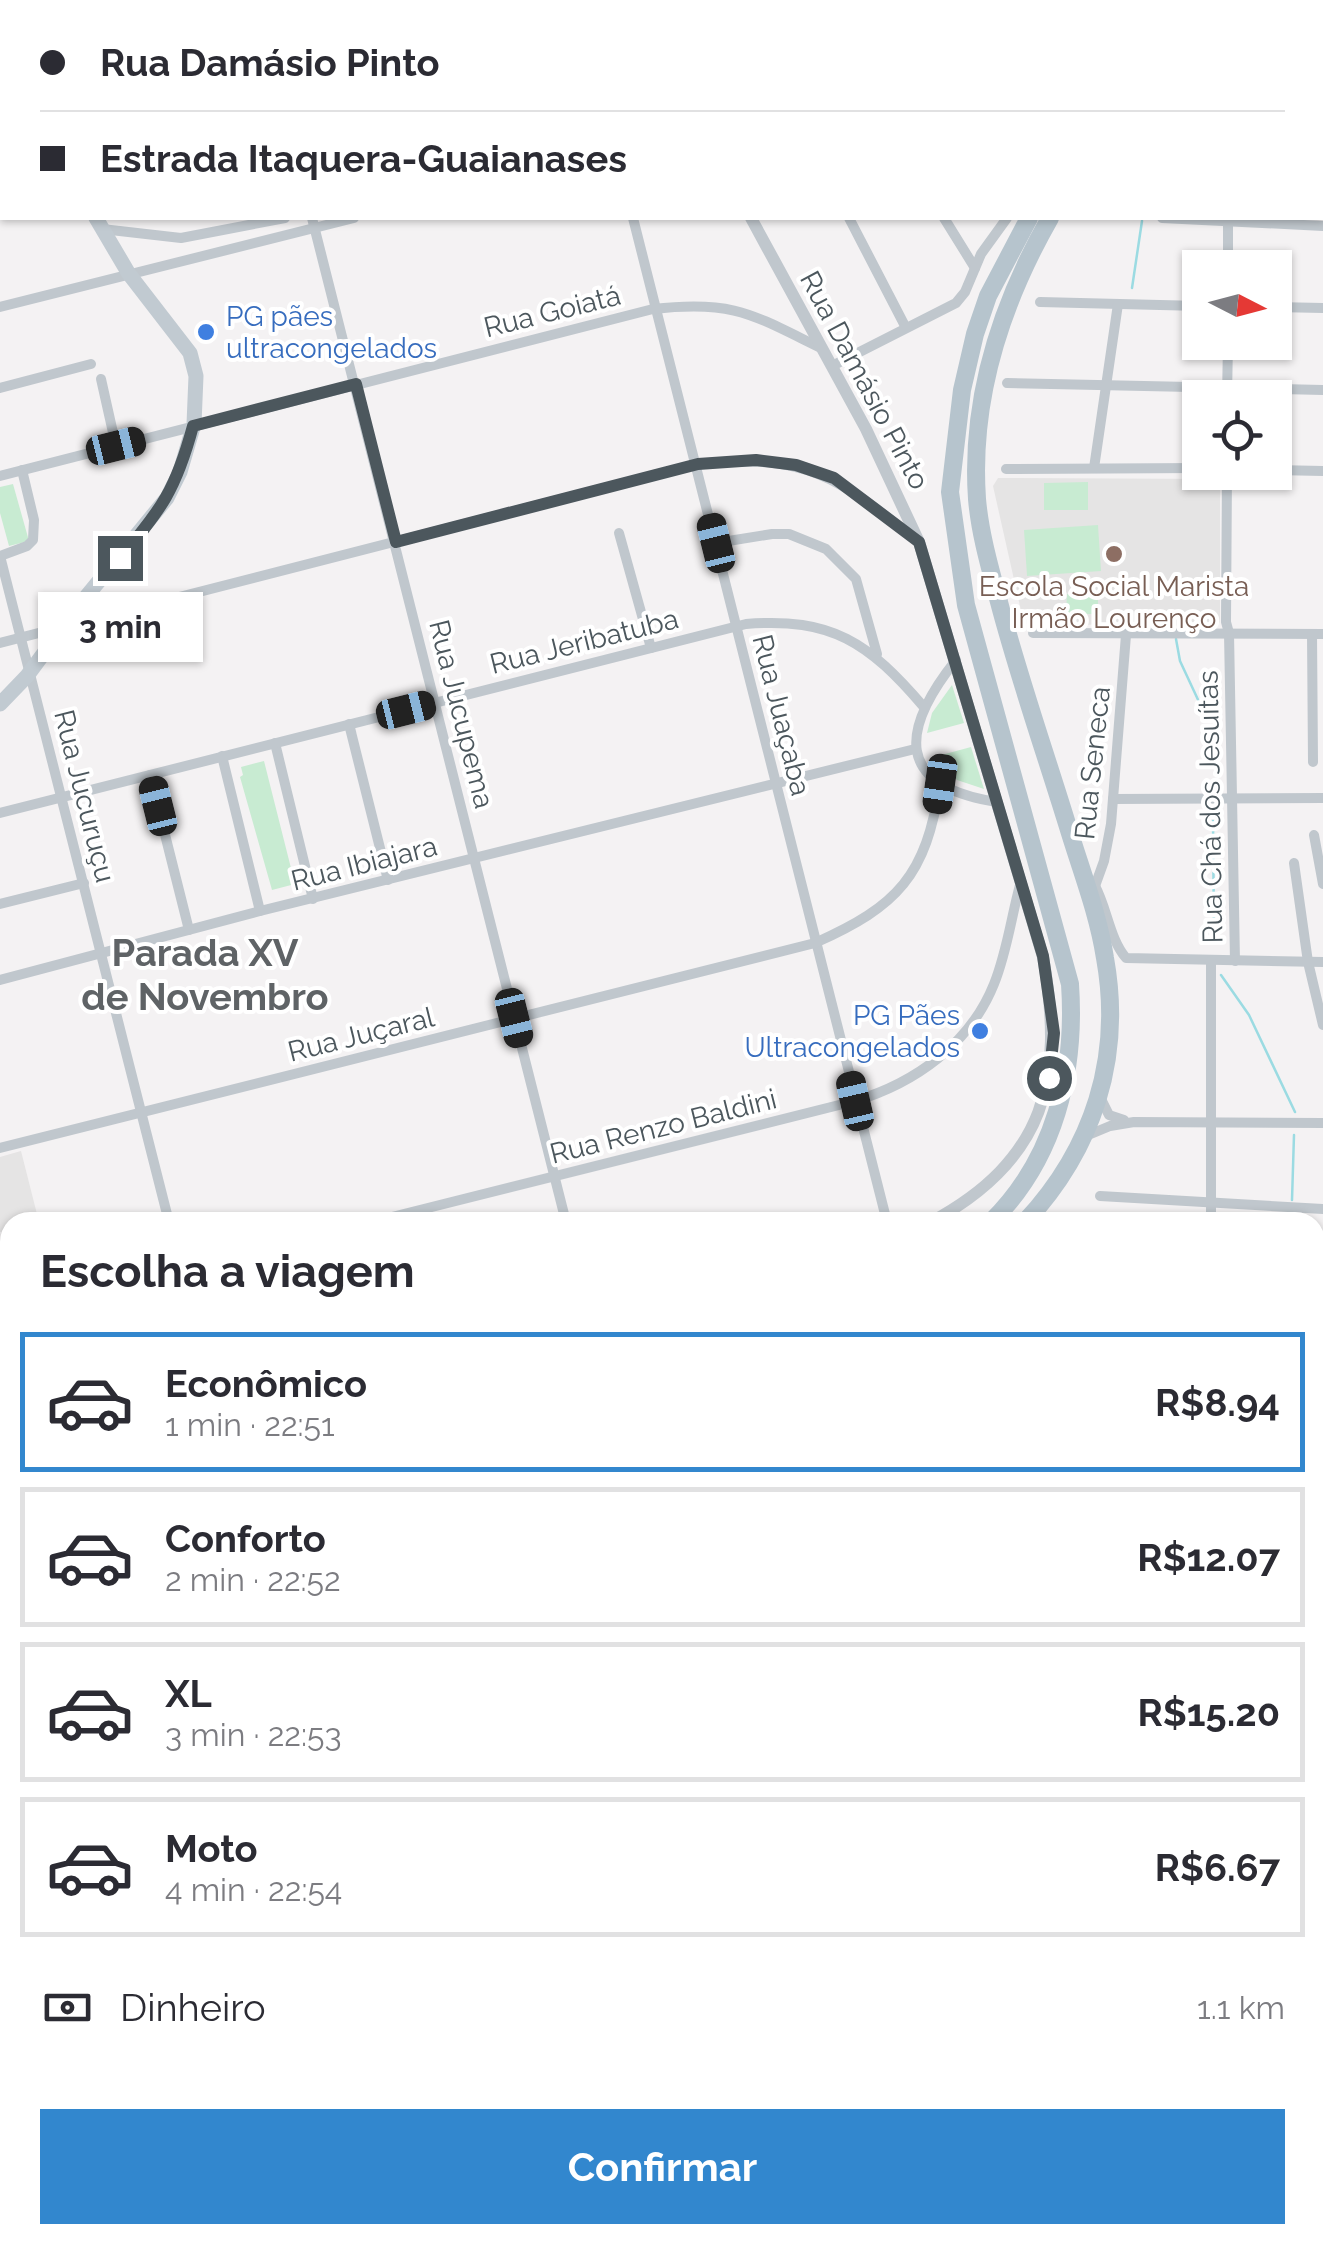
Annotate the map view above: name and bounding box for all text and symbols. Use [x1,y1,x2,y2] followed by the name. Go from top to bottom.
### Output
[100,40,440,85] text: Rua Damásio Pinto
[100,136,627,181] text: Estrada Itaquera-Guaianases
[1182,250,1292,360] north arrow
[1182,250,1292,490] map controls
[793,266,936,495] street label: Rua Damásio Pinto
[480,279,624,344] street label: Rua Goiatá
[226,300,437,365] place label: PG pães ultracongelados
[195,321,217,343] marker: PG pães ultracongelados
[1182,380,1292,490] button: locate
[83,424,149,468] car
[694,510,738,576] car
[98,536,143,581] route end
[1103,543,1125,565] marker: Escola Social Marista Irmão Lourenço
[979,570,1249,635] place label: Escola Social Marista Irmão Lourenço
[38,593,202,663] callout: 3 min
[487,602,682,681] street label: Rua Jeribatuba
[79,608,162,645] text: 3 min
[422,616,501,812] street label: Rua Jucupema
[746,631,817,799] street label: Rua Juaçaba
[1192,670,1229,944] street label: Rua Chá dos Jesuítas
[1068,685,1117,841] street label: Rua Seneca
[373,688,439,732] car
[47,706,122,886] street label: Rua Jucuruçu
[921,752,959,816] car
[136,773,180,839] car
[288,829,441,898] street label: Rua Ibiajara
[81,930,329,1019] district label: Parada XV de Novembro
[492,985,536,1051] car
[745,999,960,1064] place label: PG Pães Ultracongelados
[285,1000,438,1069] street label: Rua Juçaral
[969,1020,991,1042] marker: PG Pães Ultracongelados
[1027,1056,1072,1101] route start
[834,1068,876,1134] car
[546,1082,780,1171] street label: Rua Renzo Baldini
[40,1245,415,1298] text: Escolha a viagem
[45,1357,135,1447] icon: car
[165,1361,367,1406] text: Econômico
[1155,1380,1280,1425] text: R$8.94
[165,1406,335,1443] text: 1 min · 22:51
[45,1512,135,1602] icon: car
[165,1516,326,1561] text: Conforto
[1137,1535,1280,1580] text: R$12.07
[165,1561,341,1598] text: 2 min · 22:52
[45,1667,135,1757] icon: car
[165,1671,212,1716] text: XL
[1137,1690,1280,1735] text: R$15.20
[165,1716,342,1753] text: 3 min · 22:53
[45,1822,135,1912] icon: car
[165,1826,258,1871] text: Moto
[1155,1845,1280,1890] text: R$6.67
[165,1871,342,1908] text: 4 min · 22:54
[40,1980,95,2035] icon: cash
[120,1985,266,2030] text: Dinheiro
[1197,1989,1285,2026] text: 1.1 km
[40,2109,1285,2224] button: Confirmar

